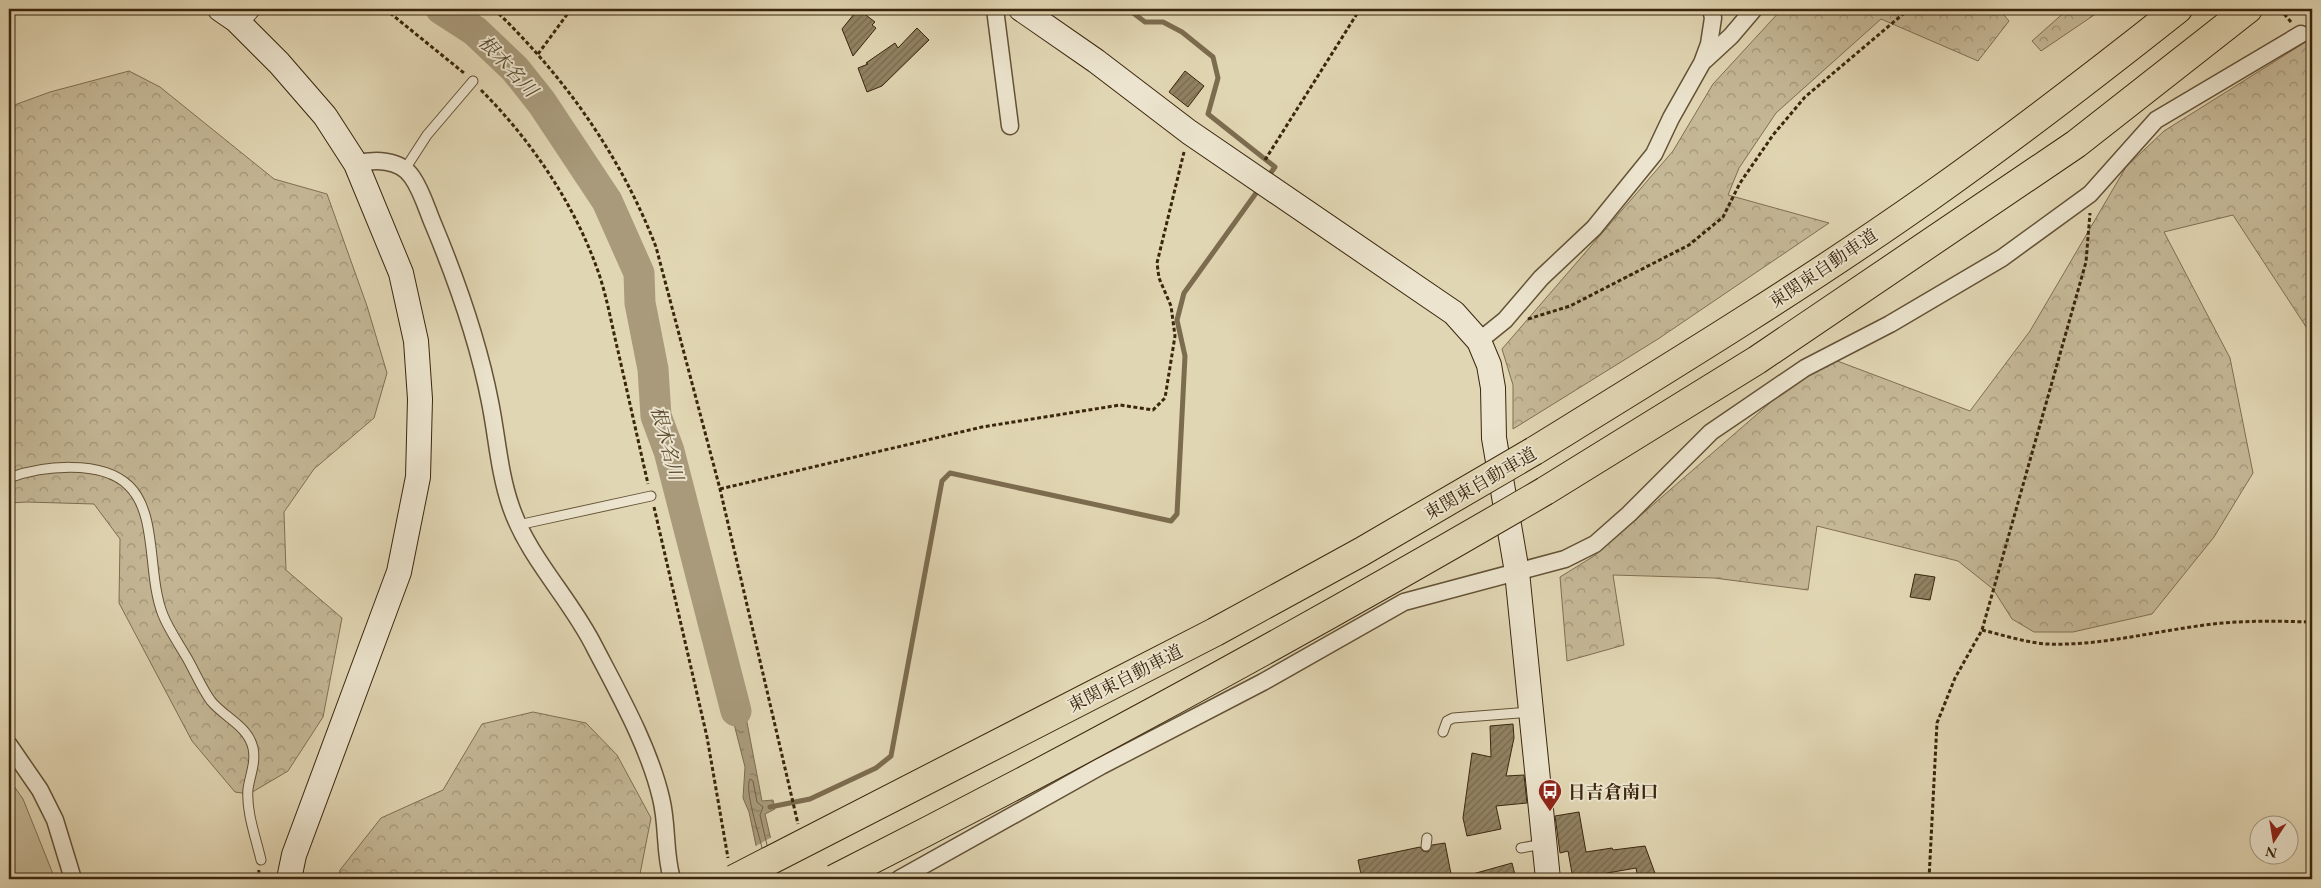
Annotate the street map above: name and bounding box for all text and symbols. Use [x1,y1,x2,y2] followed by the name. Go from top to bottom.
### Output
[473,30,544,104] water label: 根木名川
[1764,223,1882,313] street label: 東関東自動車道
[645,403,689,485] water label: 根木名川
[1420,442,1540,524] street label: 東関東自動車道
[1064,639,1186,717] street label: 東関東自動車道
[1537,778,1563,812] bus stop icon: 日吉倉南口
[1568,780,1658,803] place label: 日吉倉南口
[2248,816,2298,866] north arrow
[2263,843,2279,863] text: N

